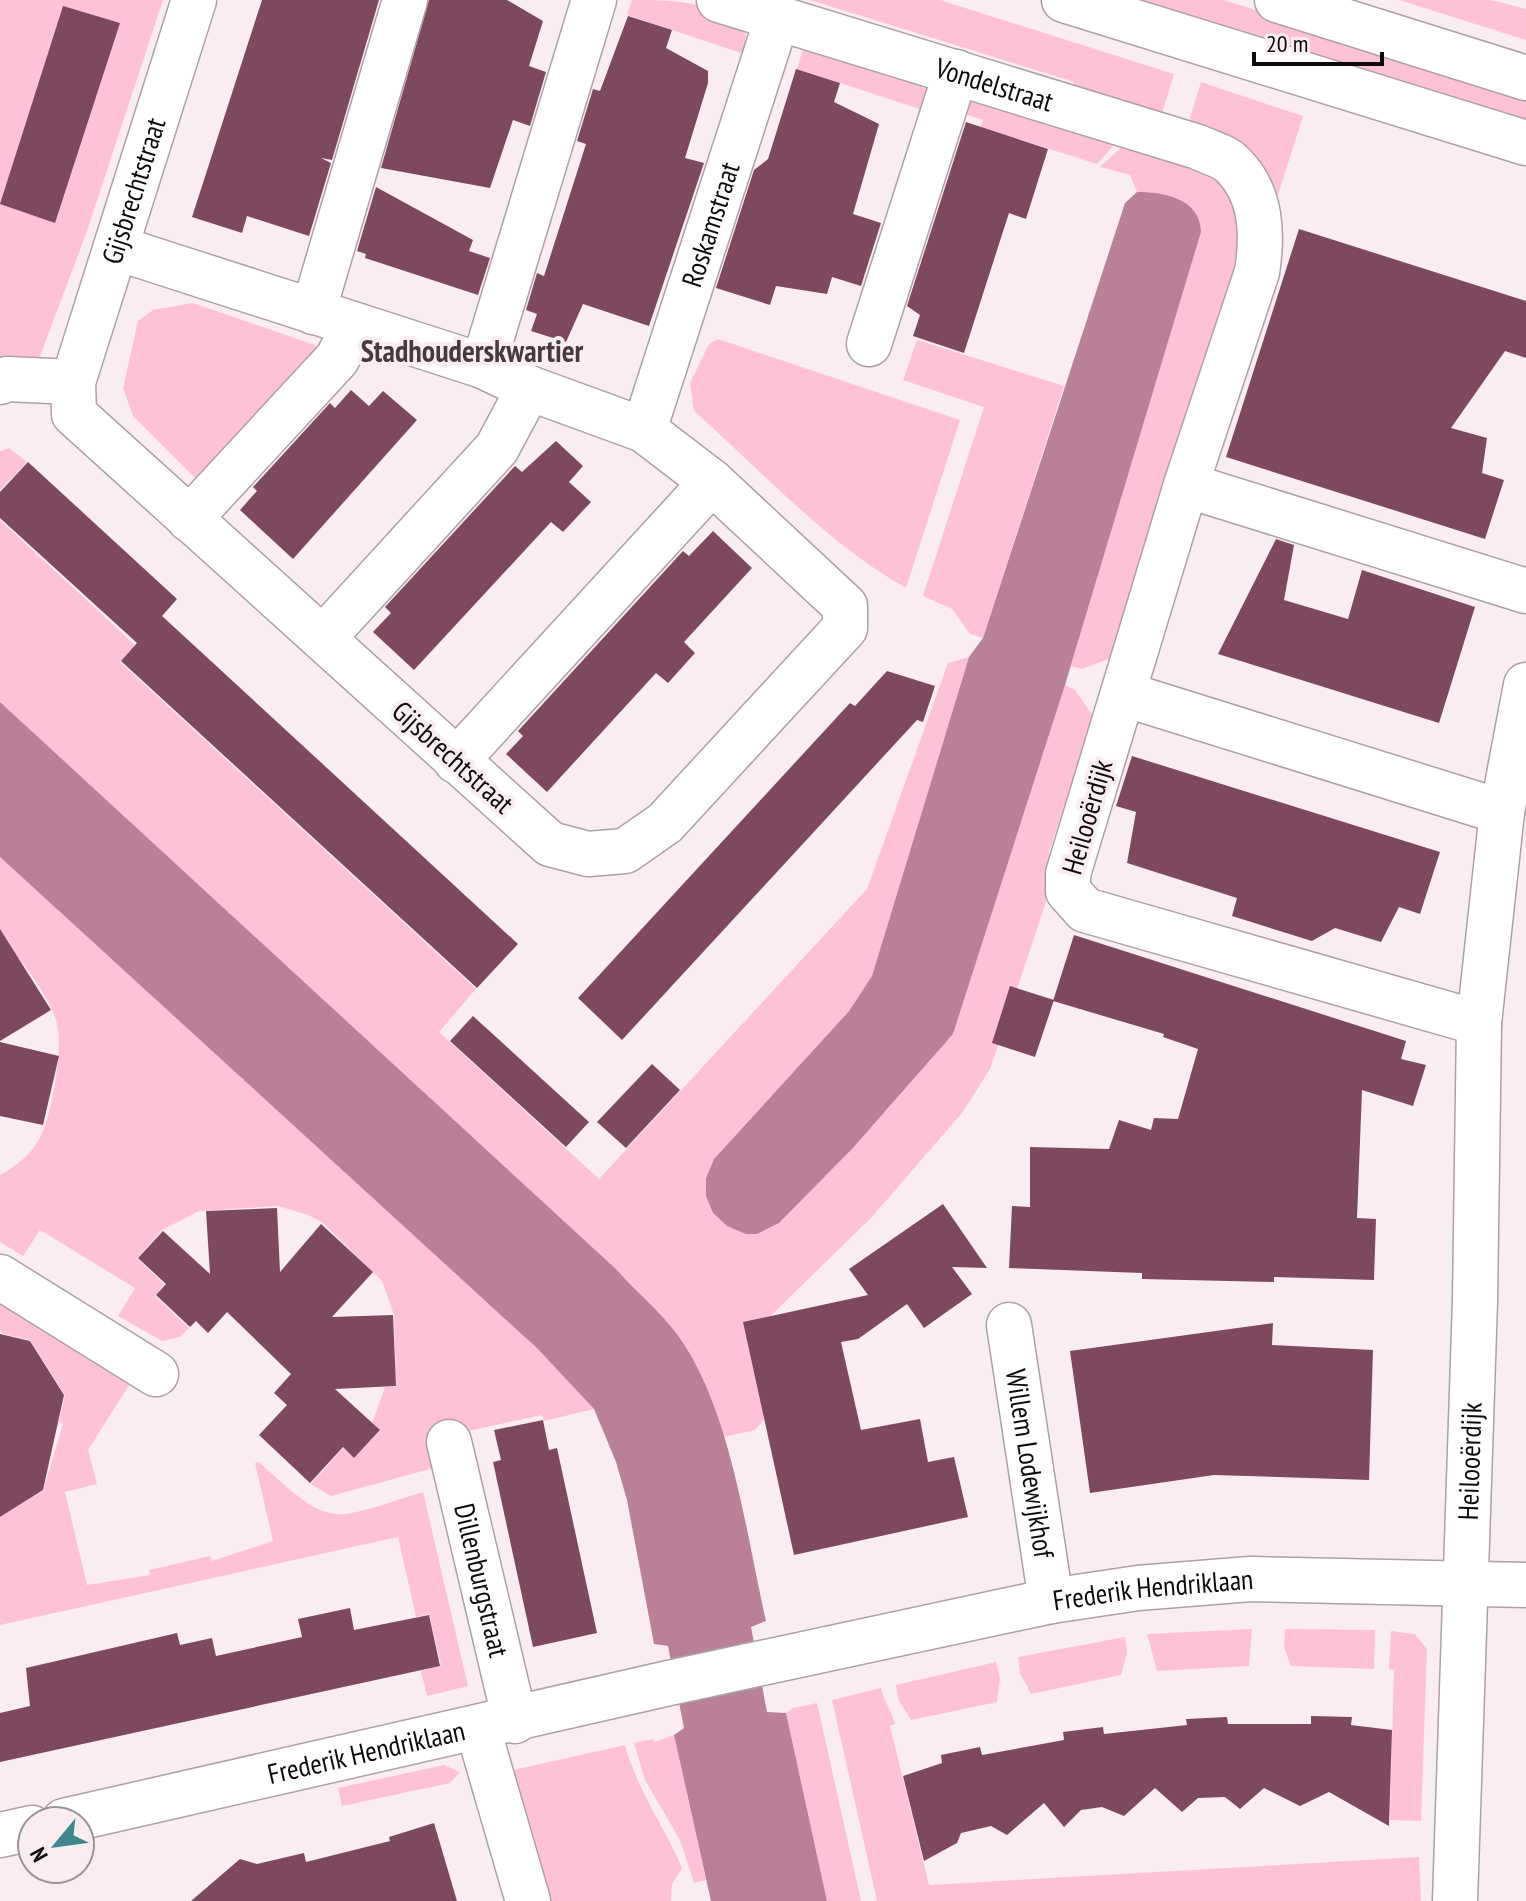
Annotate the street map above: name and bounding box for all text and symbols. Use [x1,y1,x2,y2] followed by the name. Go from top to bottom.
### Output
[1254,16,1382,66] scale bar
[1266,28,1308,59] text: 20 m
[930,48,1058,120] street label: Vondelstraat
[93,113,174,269] street label: Gijsbrechtstraat
[673,157,748,292] street label: Roskamstraat
[361,331,584,370] district label: Stadhouderskwartier
[385,692,522,821] street label: Gijsbrechtstraat
[1053,755,1121,879] street label: Heilooërdijk
[998,1366,1063,1562] street label: Willem Lodewijkhof
[1449,1402,1490,1521] street label: Heilooërdijk
[446,1500,518,1661] street label: Dillenburgstraat
[1050,1560,1255,1618] street label: Frederik Hendriklaan
[264,1711,468,1792] street label: Frederik Hendriklaan
[16,1805,96,1885] north arrow
[23,1843,54,1867] text: N

